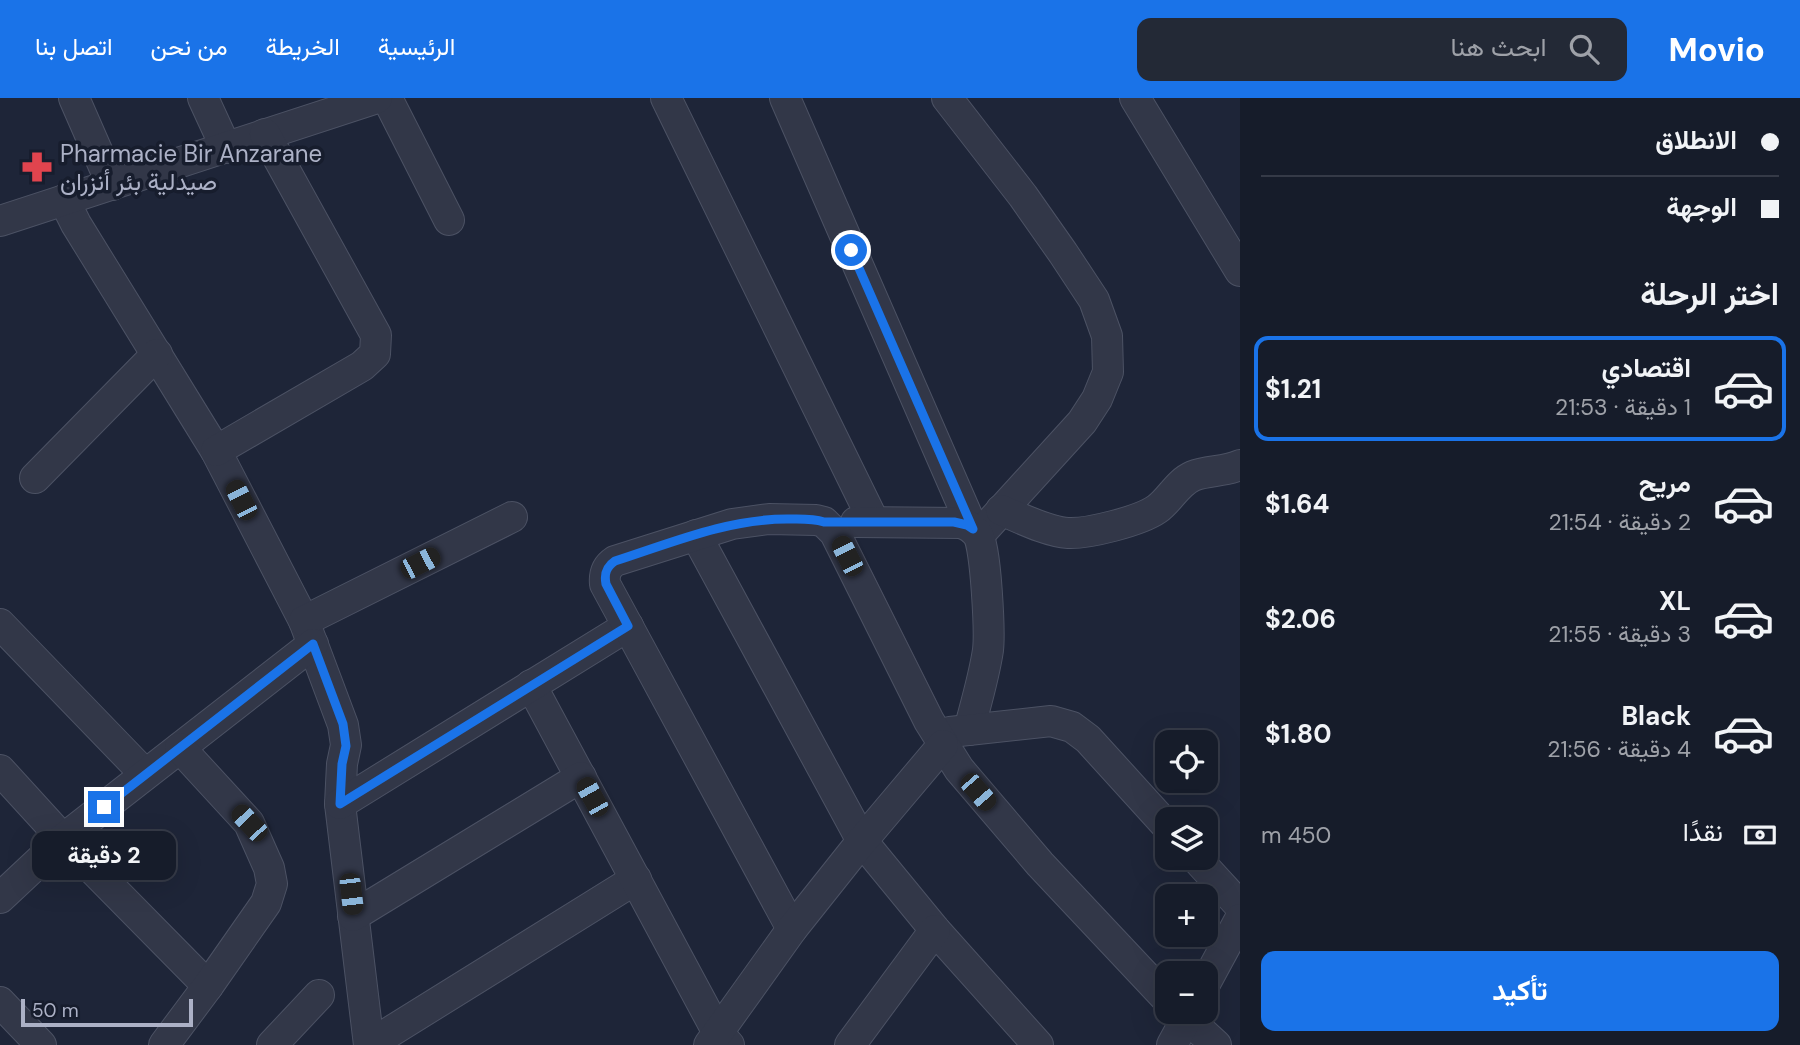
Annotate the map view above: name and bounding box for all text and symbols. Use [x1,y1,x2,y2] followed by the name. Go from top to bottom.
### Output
[1137,18,1627,81] search box
[1669,28,1765,71] text: Movio
[1450,30,1547,64] text: ابحث هنا
[1565,30,1603,68] icon: search
[35,31,112,62] text: اتصل بنا
[150,31,228,62] text: من نحن
[266,31,340,62] text: الخريطة
[378,31,455,62] text: الرئيسية
[1655,123,1737,157] text: الانطلاق
[60,138,322,197] place label: Pharmacie Bir Anzarane صيدلية بئر أنزران
[20,150,54,184] pharmacy icon: Pharmacie Bir Anzarane صيدلية بئر أنزران
[1666,190,1737,224] text: الوجهة
[835,234,867,266] route start
[1640,273,1779,315] text: اختر الرحلة
[1602,351,1691,385] text: اقتصادي
[1712,357,1775,420] icon: car
[1265,372,1321,406] text: $1.21
[1555,392,1691,422] text: 1 دقيقة · 21:53
[1639,466,1691,500] text: مريح
[1712,472,1775,535] icon: car
[223,477,260,523] car
[1265,487,1329,521] text: $1.64
[1549,507,1691,537] text: 2 دقيقة · 21:54
[829,533,866,579] car
[397,544,444,582] car
[1659,584,1691,618] text: XL
[1712,587,1775,650] icon: car
[1265,602,1336,636] text: $2.06
[1548,619,1691,649] text: 3 دقيقة · 21:55
[1621,699,1691,733] text: Black
[1712,702,1775,765] icon: car
[1265,717,1331,751] text: $1.80
[1155,730,1218,1024] map controls
[1155,730,1218,793] button: locate
[1547,734,1691,764] text: 4 دقيقة · 21:56
[957,769,1000,815] car
[573,774,612,820] car
[88,791,120,823] route end
[227,800,272,846] car
[1155,807,1218,870] button: layers
[1683,815,1723,849] text: نقدًا
[1741,816,1779,854] icon: cash
[1261,820,1331,850] text: 450 m
[32,832,176,880] callout: 2 دقيقة
[68,840,140,870] text: 2 دقيقة
[339,872,364,916] car
[1155,884,1218,947] button: +
[1261,951,1779,1031] button: تأكيد
[1155,961,1218,1024] button: −
[21,996,192,1028] scale bar
[32,998,79,1023] text: 50 m

